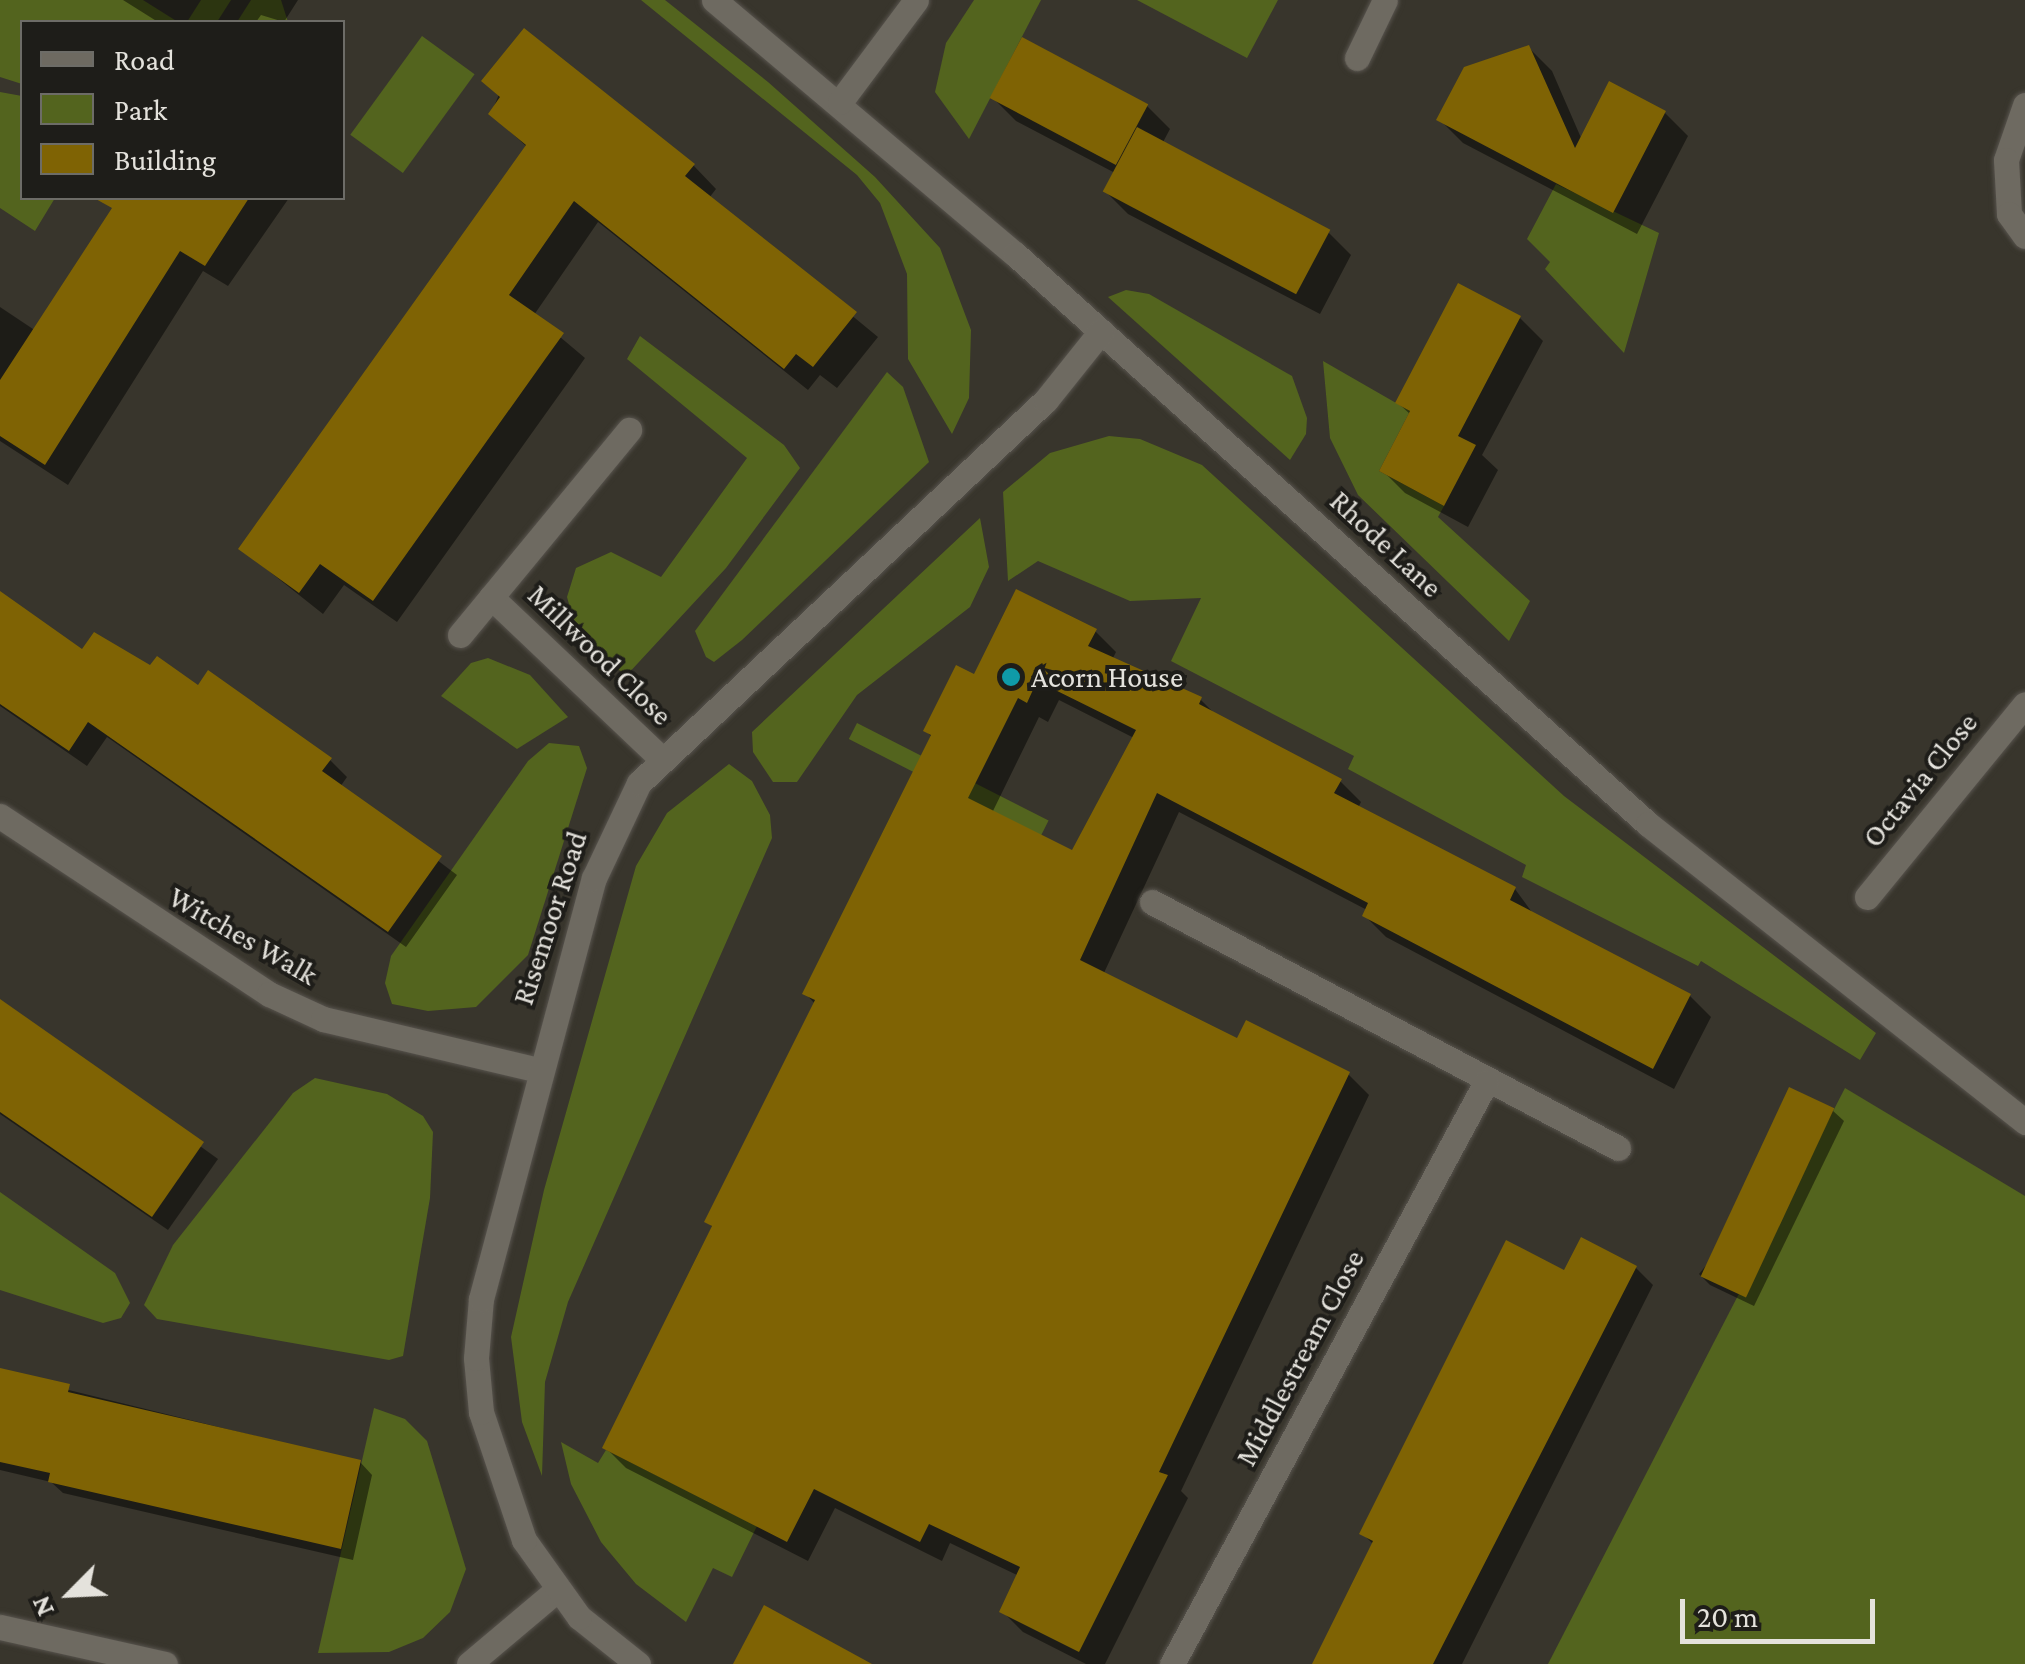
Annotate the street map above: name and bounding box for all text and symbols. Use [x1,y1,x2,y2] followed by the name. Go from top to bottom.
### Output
[20,20,345,200] legend
[114,43,175,76] text: Road
[114,93,167,126] text: Park
[114,143,216,176] text: Building
[1322,483,1450,605] street label: Rhode Lane
[520,577,680,733] street label: Millwood Close
[1031,659,1183,695] place label: Acorn House
[1000,666,1022,688] marker: Acorn House
[1855,705,1985,855] street label: Octavia Close
[505,827,595,1009] street label: Risemoor Road
[162,879,324,993] street label: Witches Walk
[1228,1244,1372,1472] street label: Middlestream Close
[20,1544,120,1644] north arrow
[1685,1579,1880,1641] scale bar
[24,1591,60,1621] text: N
[1697,1600,1758,1633] text: 20 m

